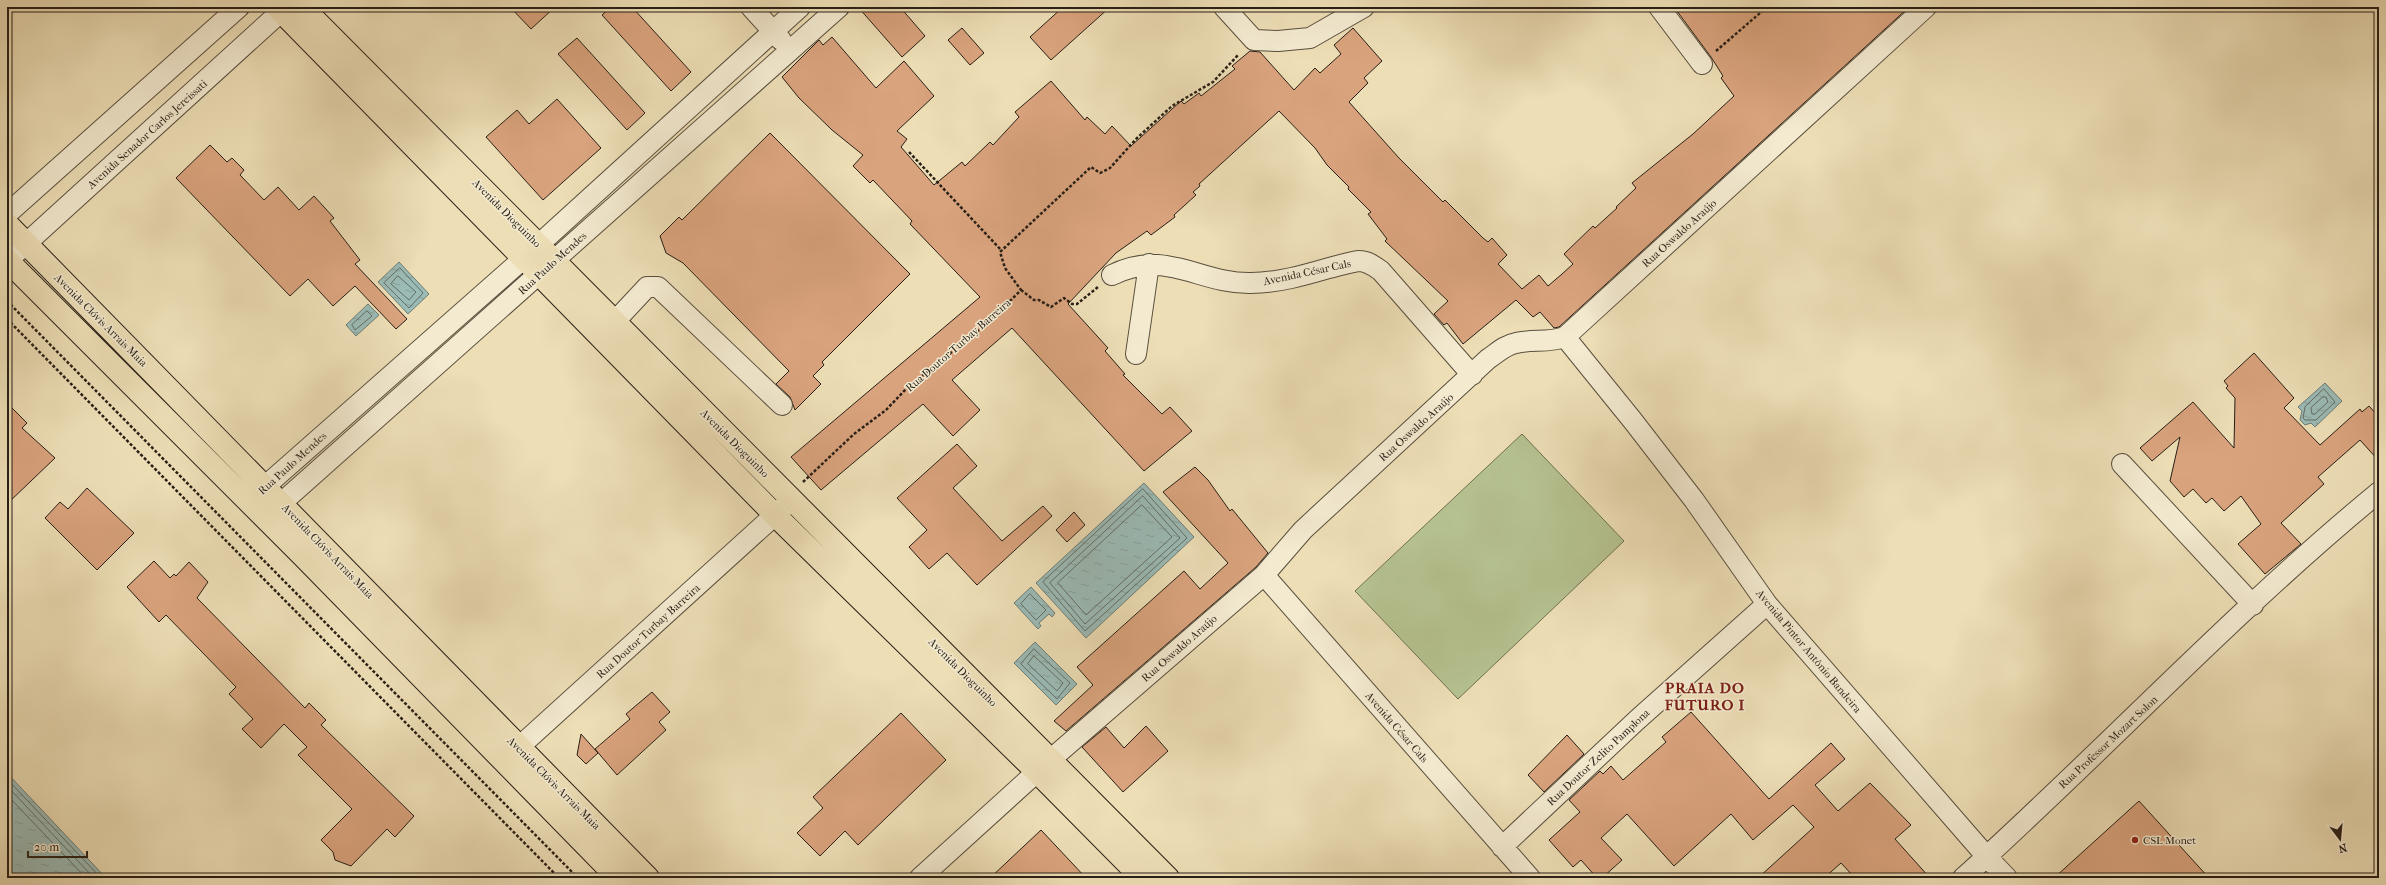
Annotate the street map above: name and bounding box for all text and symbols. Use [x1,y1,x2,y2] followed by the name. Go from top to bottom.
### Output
[84,77,211,192] street label: Avenida Senador Carlos Jereissati
[469,176,544,251] street label: Avenida Dioguinho
[1639,196,1720,270] street label: Rua Oswaldo Araújo
[516,229,589,297] street label: Rua Paulo Mendes
[1261,257,1352,288] street label: Avenida César Cals
[51,270,151,370] street label: Avenida Clóvis Arrais Maia
[903,296,1014,395] street label: Rua Doutor Turbay Barreira
[1376,390,1457,464] street label: Rua Oswaldo Araújo
[697,406,772,481] street label: Avenida Dioguinho
[256,429,329,497] street label: Rua Paulo Mendes
[278,501,377,602] street label: Avenida Clóvis Arrais Maia
[594,581,703,681] street label: Rua Doutor Turbay Barreira
[1753,586,1865,716] street label: Avenida Pintor Antônio Bandeira
[1139,612,1220,685] street label: Rua Oswaldo Araújo
[925,635,1000,710] street label: Avenida Dioguinho
[1664,679,1745,714] district label: PRAIA DO FUTURO I
[1362,689,1431,765] street label: Avenida César Cals
[2056,693,2161,792] street label: Rua Professor Mozart Solon
[1544,706,1653,808] street label: Rua Doutor Zelito Pamplona
[504,733,604,833] street label: Avenida Clóvis Arrais Maia
[2320,819,2360,859] north arrow
[28,833,87,859] scale bar
[2143,834,2196,847] place label: CSL Monet
[2130,835,2140,845] marker: CSL Monet
[34,840,59,854] text: 20 m
[2336,841,2348,856] text: N

